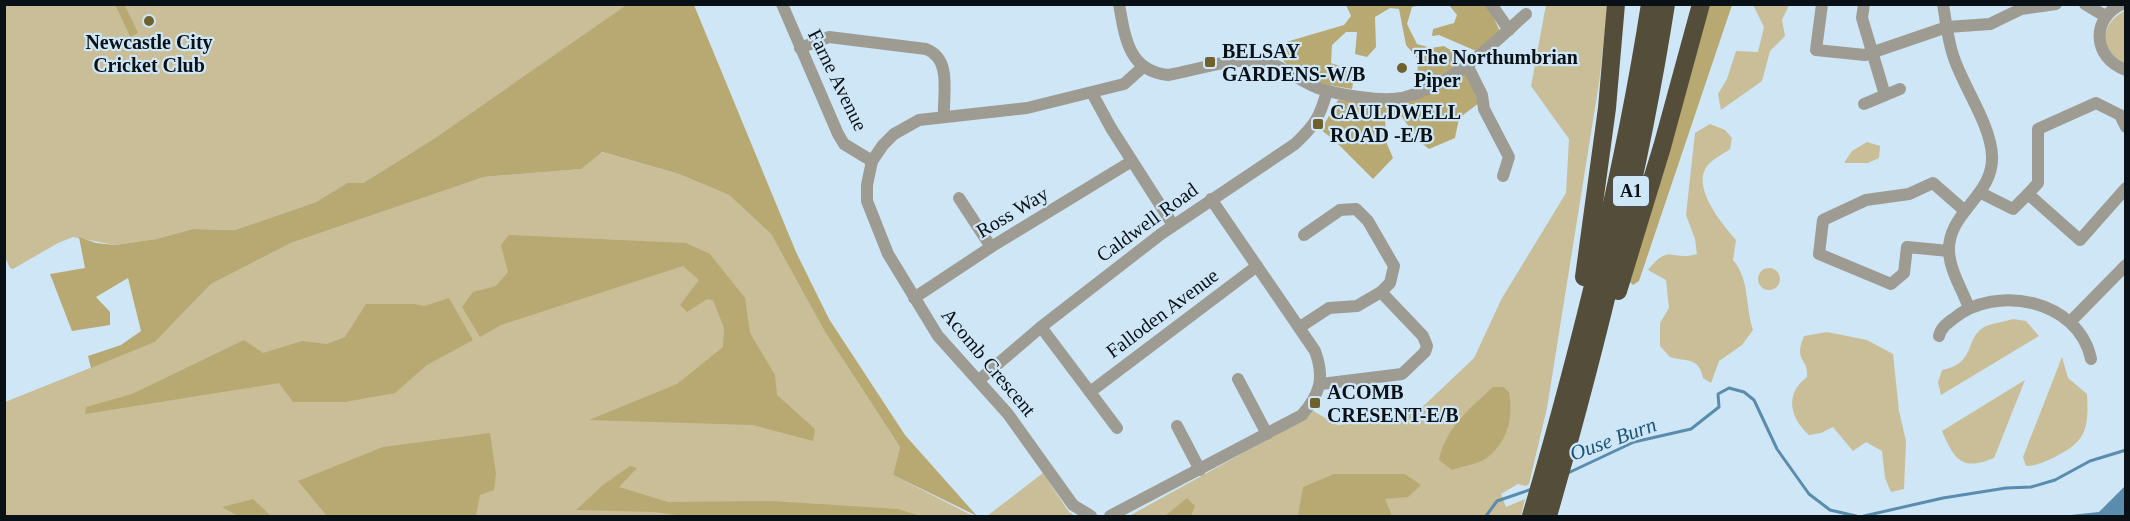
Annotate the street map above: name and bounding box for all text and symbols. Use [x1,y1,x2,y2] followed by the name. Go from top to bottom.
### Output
[142,14,156,28] marker: Newcastle City Cricket Club
[804,26,872,134] street label: Farne Avenue
[85,31,213,76] place label: Newcastle City Cricket Club
[1222,40,1365,85] place label: BELSAY GARDENS-W/B
[1414,46,1578,92] place label: The Northumbrian Piper
[1203,55,1217,69] marker: BELSAY GARDENS-W/B
[1395,61,1409,75] marker: The Northumbrian Piper
[1330,101,1461,146] place label: CAULDWELL ROAD -E/B
[1311,117,1325,131] marker: CAULDWELL ROAD -E/B
[1613,176,1649,206] road number: A1
[1092,178,1202,266] street label: Caldwell Road
[972,182,1052,243] street label: Ross Way
[1102,264,1222,362] street label: Falloden Avenue
[938,304,1041,421] street label: Acomb Crescent
[1327,381,1459,426] place label: ACOMB CRESENT-E/B
[1308,396,1322,410] marker: ACOMB CRESENT-E/B
[1566,412,1660,466] water label: Ouse Burn

